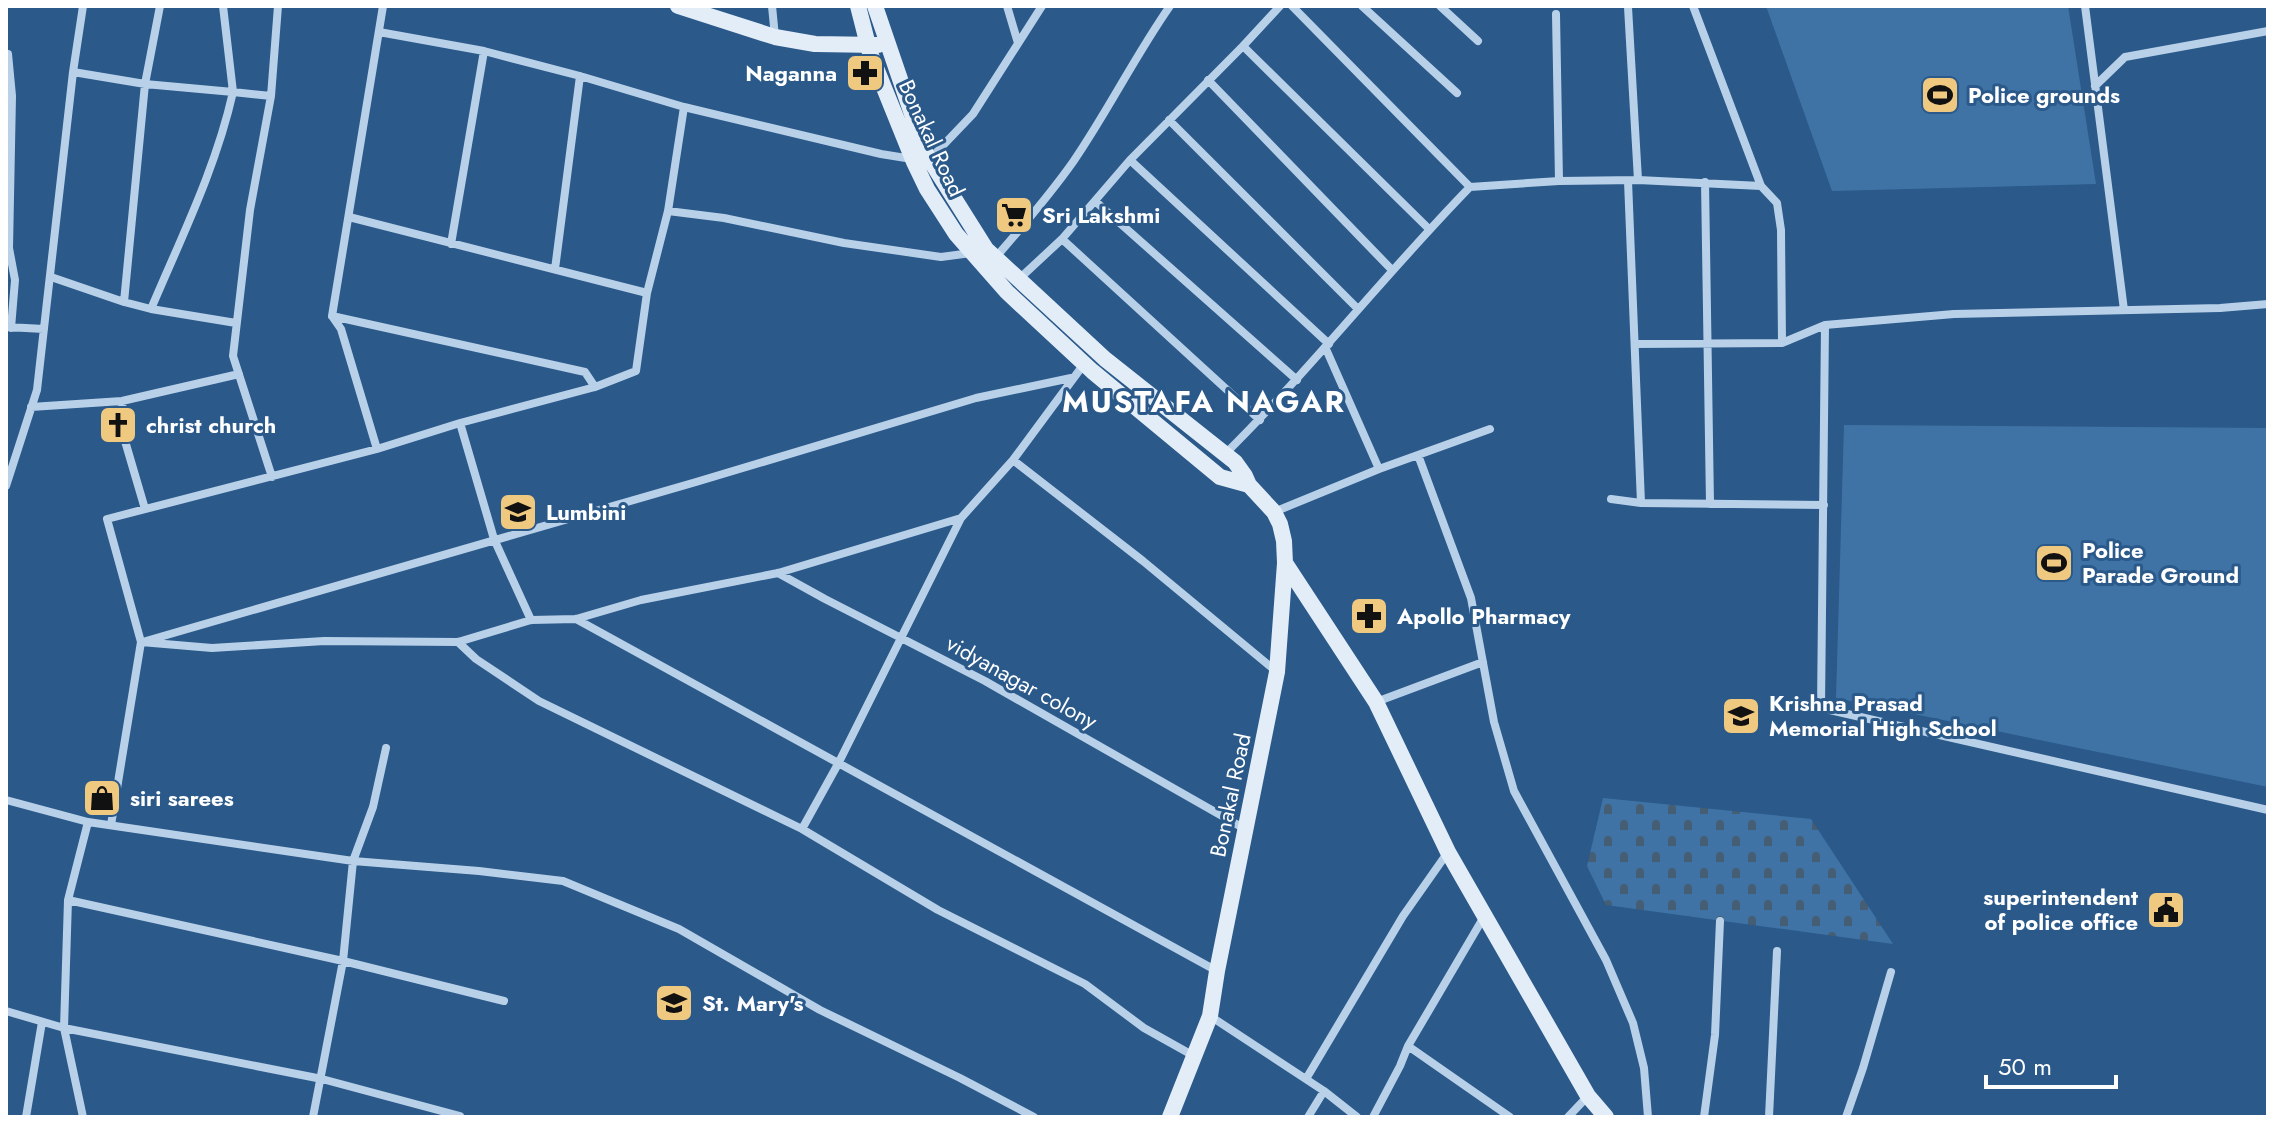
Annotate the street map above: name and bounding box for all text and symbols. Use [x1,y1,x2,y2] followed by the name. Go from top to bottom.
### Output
[844,52,886,94] pharmacy icon: Naganna
[745,57,837,89] place label: Naganna
[891,74,973,202] street label: Bonakal Road
[1919,74,1961,116] sports icon: Police grounds
[1968,79,2120,111] place label: Police grounds
[993,194,1035,236] supermarket icon: Sri Lakshmi
[1042,199,1160,231] place label: Sri Lakshmi
[1062,380,1346,423] district label: MUSTAFA NAGAR
[97,404,139,446] church icon: christ church
[146,409,276,441] place label: christ church
[497,491,539,533] school or university icon: Lumbini
[546,496,626,528] place label: Lumbini
[2082,534,2239,591] place label: Police Parade Ground
[2033,542,2075,584] sports icon: Police Parade Ground
[1348,595,1390,637] pharmacy icon: Apollo Pharmacy
[1396,600,1571,632] place label: Apollo Pharmacy
[941,627,1104,737] street label: vidyanagar colony
[1769,687,1997,744] place label: Krishna Prasad Memorial High School
[1720,695,1762,737] school or university icon: Krishna Prasad Memorial High School
[1201,730,1259,860] street label: Bonakal Road
[81,777,123,819] shop icon: siri sarees
[130,782,234,814] place label: siri sarees
[1983,881,2138,938] place label: superintendent of police office
[2145,889,2187,931] public building icon: superintendent of police office
[653,982,695,1024] school or university icon: St. Mary's
[702,987,804,1019] place label: St. Mary's
[1986,1039,2116,1089] scale bar
[1998,1049,2052,1084] text: 50 m

